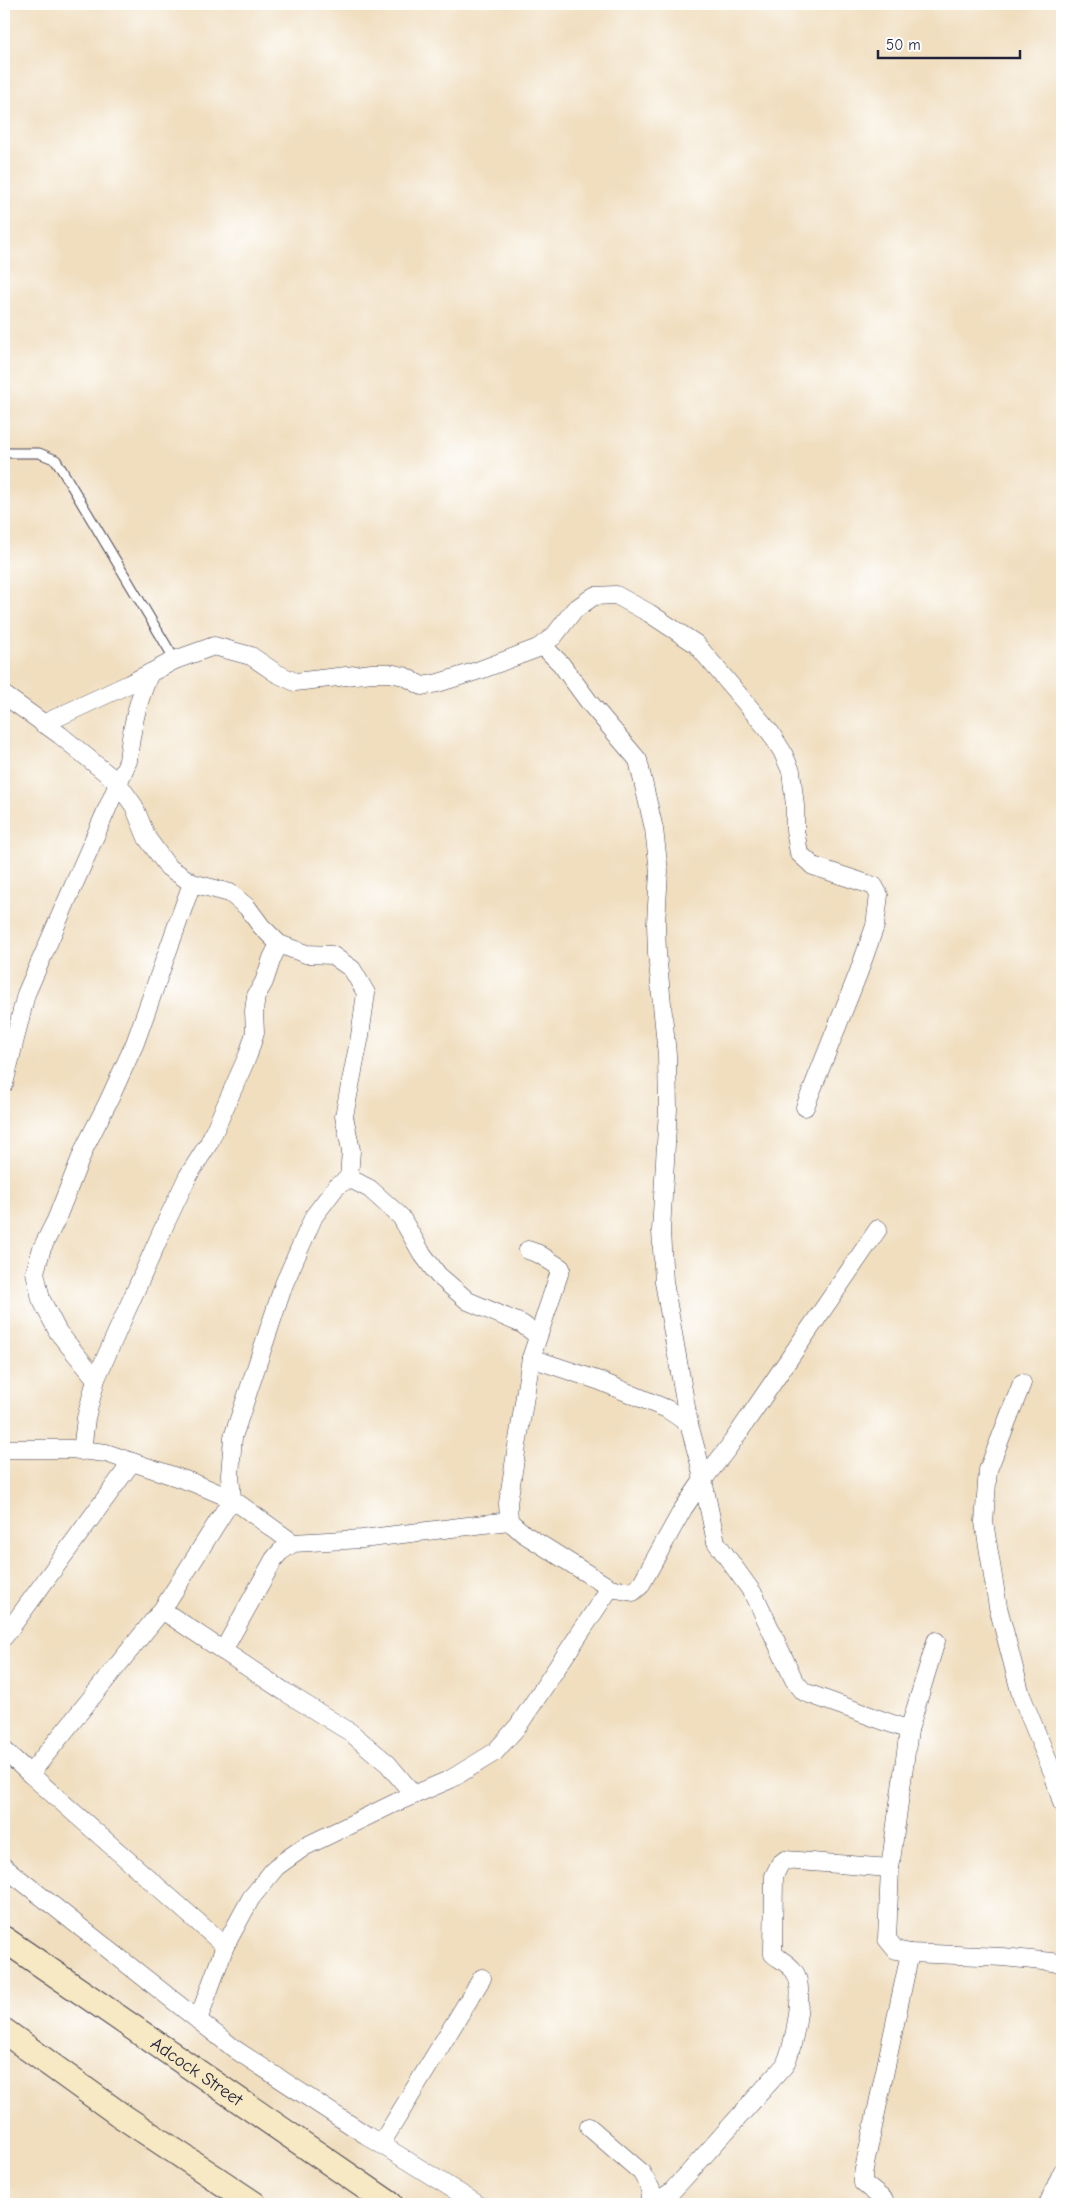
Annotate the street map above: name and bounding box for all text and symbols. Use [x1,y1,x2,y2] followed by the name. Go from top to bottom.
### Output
[878,28,1021,60] scale bar
[886,36,921,54] text: 50 m
[147,2033,248,2111] street label: Adcock Street

